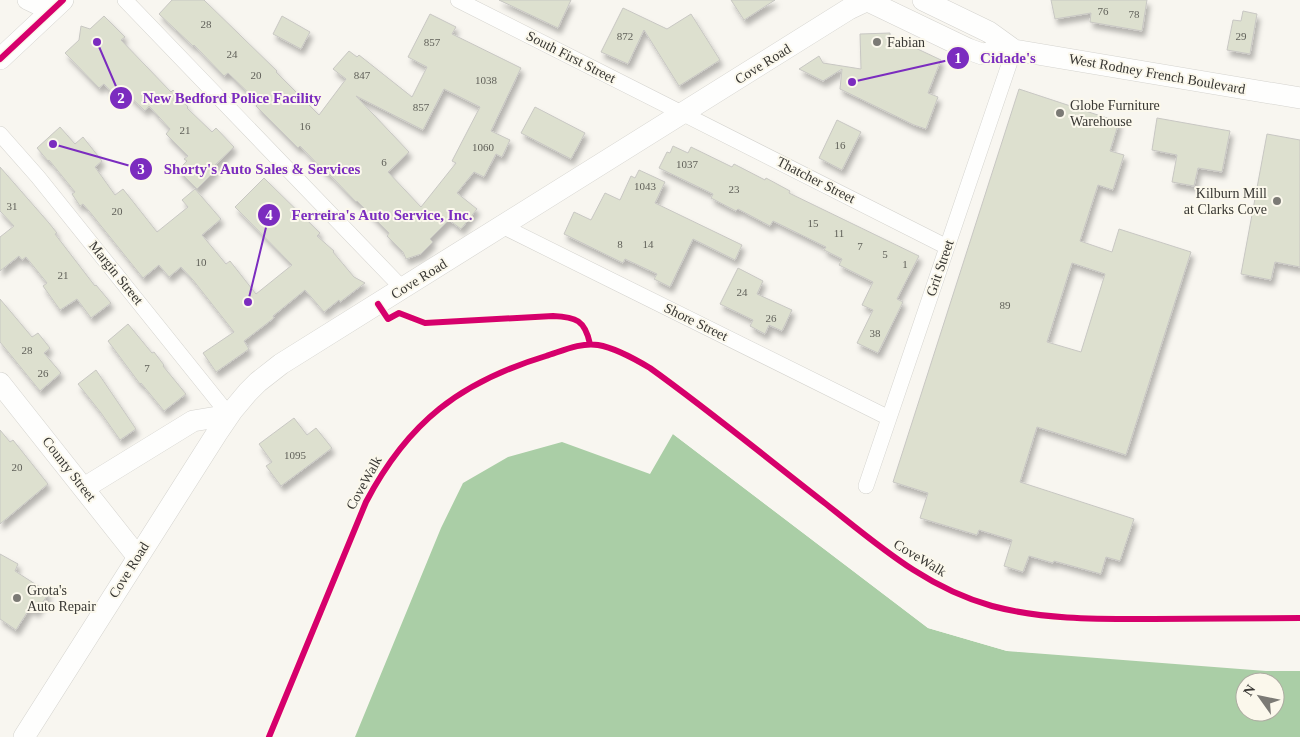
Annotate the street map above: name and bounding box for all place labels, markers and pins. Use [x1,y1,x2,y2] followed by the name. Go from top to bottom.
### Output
[887,35,925,50] place label: Fabian
[871,36,883,48] marker: Fabian
[945,43,1046,73] callout: Cidade's
[108,83,332,113] callout: New Bedford Police Facility
[1070,98,1160,129] place label: Globe Furniture Warehouse
[1054,107,1066,119] marker: Globe Furniture Warehouse
[129,154,371,184] callout: Shorty's Auto Sales & Services
[1184,186,1267,217] place label: Kilburn Mill at Clarks Cove
[1271,195,1283,207] marker: Kilburn Mill at Clarks Cove
[256,200,483,230] callout: Ferreira's Auto Service, Inc.
[27,583,96,614] place label: Grota's Auto Repair
[11,592,23,604] marker: Grota's Auto Repair

